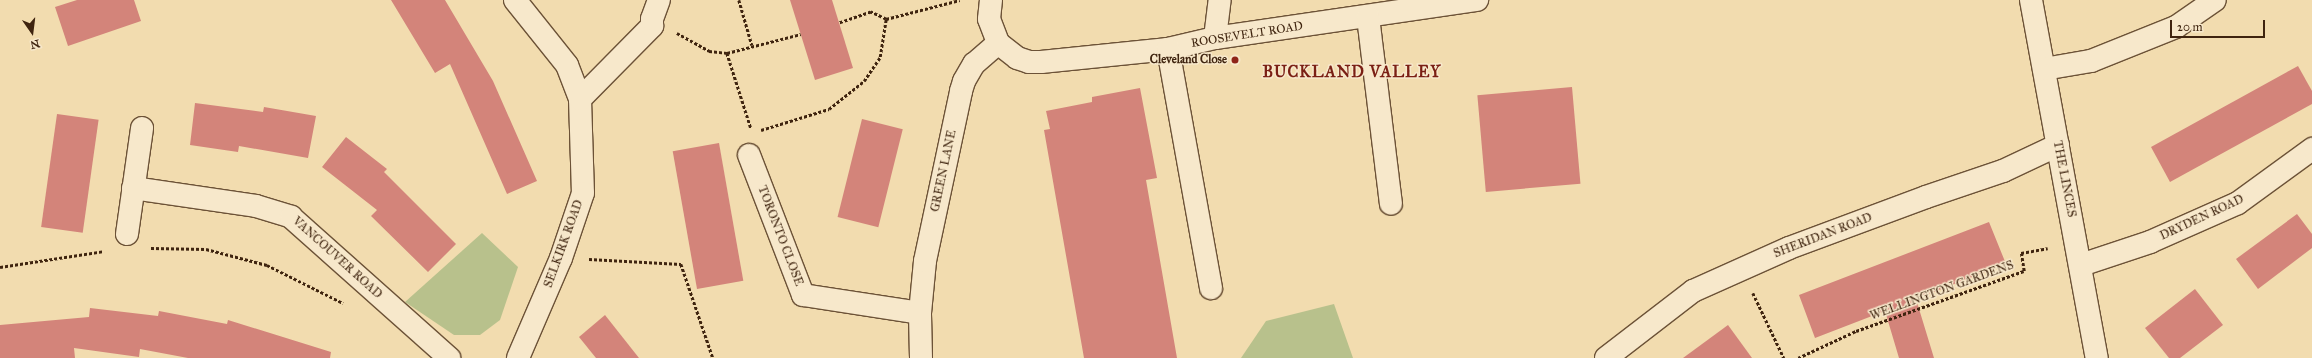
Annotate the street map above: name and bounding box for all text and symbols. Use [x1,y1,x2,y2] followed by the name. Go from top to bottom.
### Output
[12,12,52,52] north arrow
[2172,12,2267,38] scale bar
[1190,19,1304,51] street label: ROOSEVELT ROAD
[2177,20,2203,34] text: 20 m
[29,37,41,52] text: N
[1150,53,1227,67] place label: Cleveland Close
[1230,55,1240,65] marker: Cleveland Close
[1263,62,1441,82] district label: BUCKLAND VALLEY
[928,129,960,213] street label: GREEN LANE
[2050,140,2078,218] street label: THE LINCES
[754,184,806,288] street label: TORONTO CLOSE
[2158,192,2246,244] street label: DRYDEN ROAD
[541,198,587,290] street label: SELKIRK ROAD
[1772,211,1874,261] street label: SHERIDAN ROAD
[289,214,385,302] street label: VANCOUVER ROAD
[1868,258,2016,324] street label: WELLINGTON GARDENS

